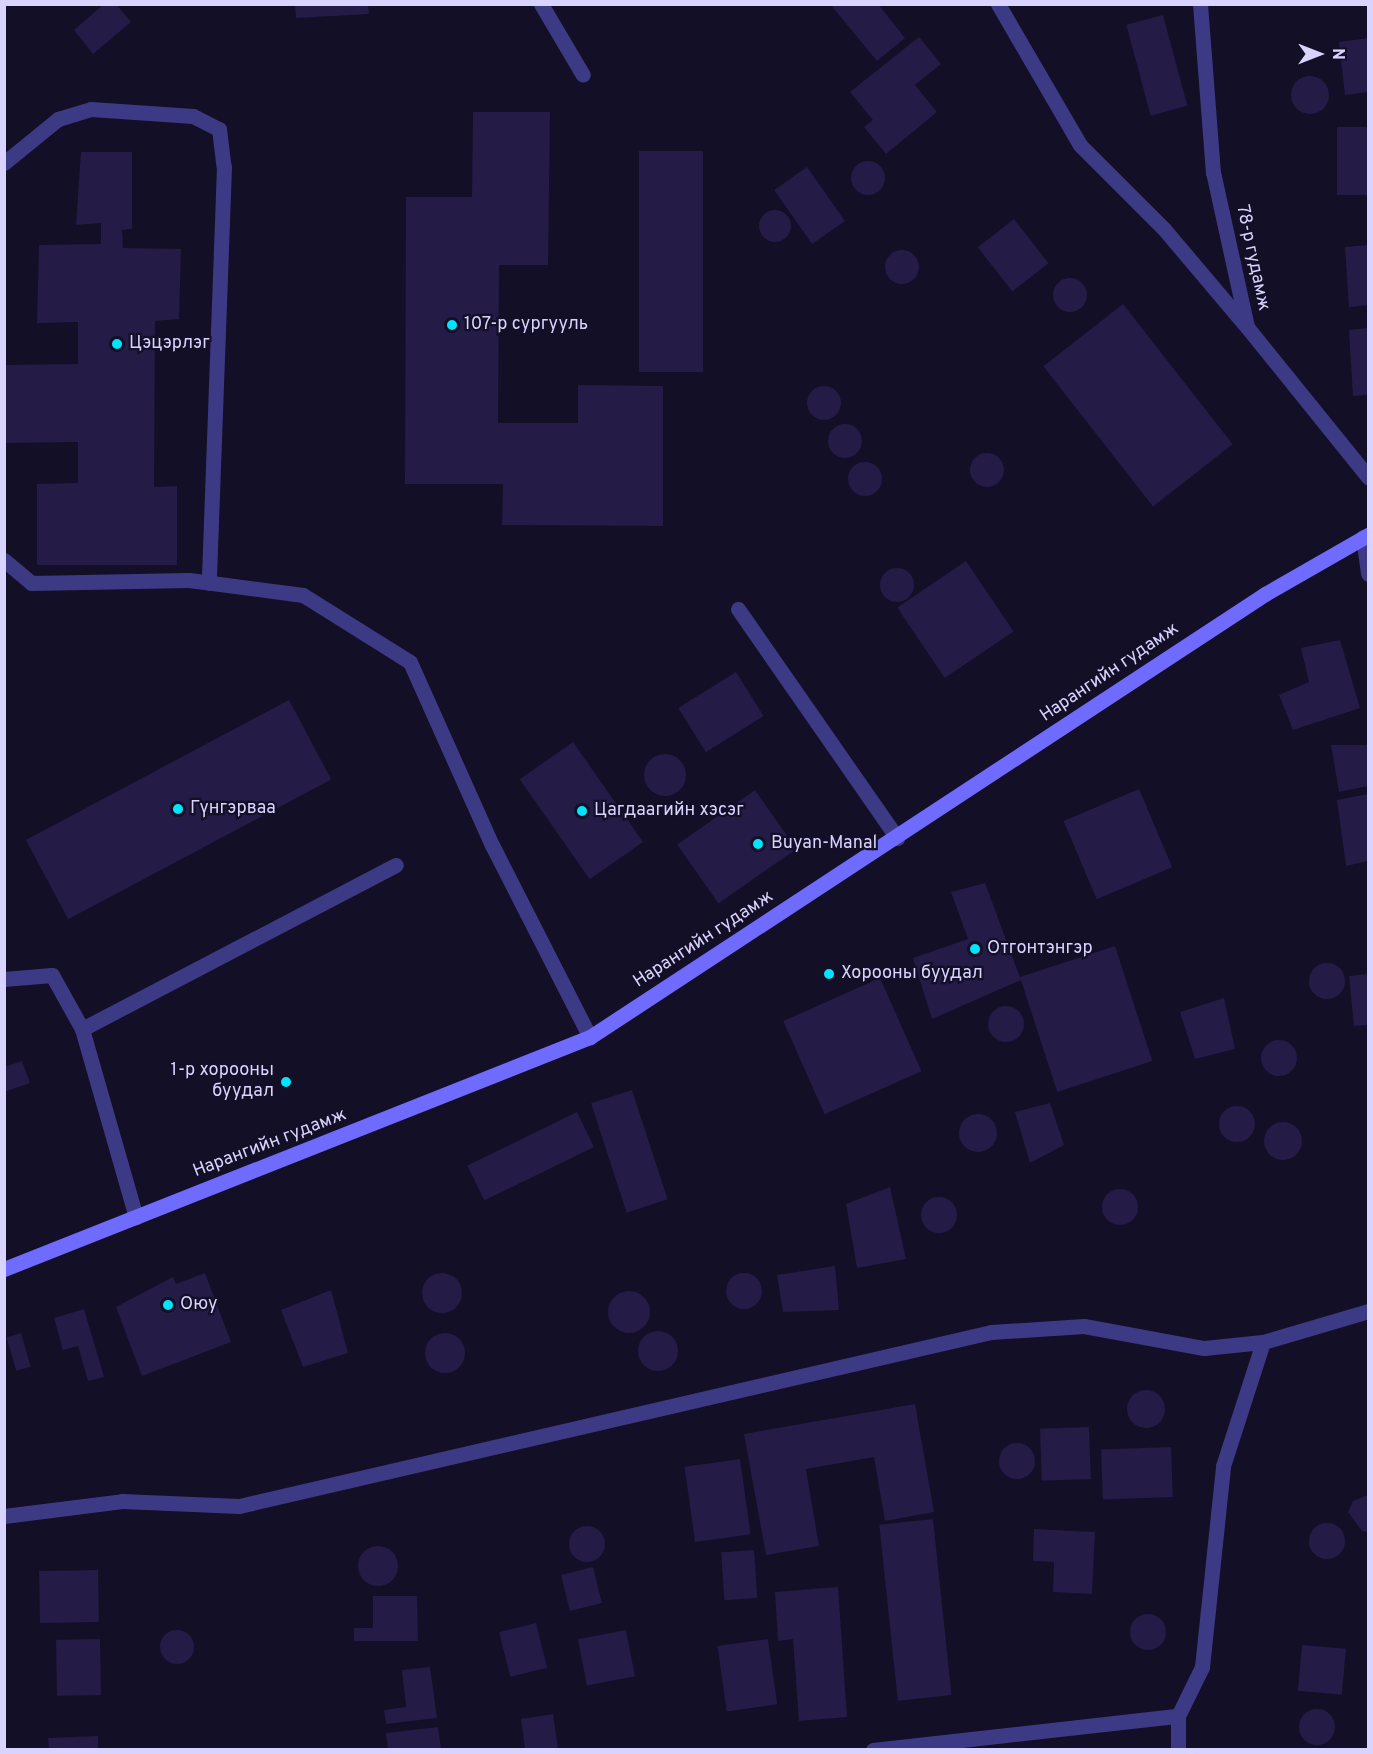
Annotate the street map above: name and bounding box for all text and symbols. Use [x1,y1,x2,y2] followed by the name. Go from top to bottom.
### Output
[1289,24,1349,84] north arrow
[1327,48,1347,60] text: N
[1230,203,1274,313] street label: 78-р гудамж
[464,314,588,336] place label: 107-р сургууль
[445,318,459,332] marker: 107-р сургууль
[129,333,210,355] place label: Цэцэрлэг
[110,337,124,351] marker: Цэцэрлэг
[1037,619,1183,727] street label: Нарангийн гудамж
[190,798,276,820] place label: Гүнгэрваа
[594,800,744,822] place label: Цагдаагийн хэсэг
[171,802,185,816] marker: Гүнгэрваа
[575,804,589,818] marker: Цагдаагийн хэсэг
[771,833,877,855] place label: Buyan-Manal
[749,835,767,853] marker: Buyan-Manal
[630,887,778,993] street label: Нарангийн гудамж
[987,938,1093,960] place label: Отгонтэнгэр
[968,942,982,956] marker: Отгонтэнгэр
[841,963,983,985] place label: Хорооны буудал
[822,967,836,981] marker: Хорооны буудал
[170,1061,274,1104] place label: 1-р хорооны буудал
[279,1075,293,1089] marker: 1-р хорооны буудал
[190,1105,350,1183] street label: Нарангийн гудамж
[180,1294,218,1316] place label: Оюу
[161,1298,175,1312] marker: Оюу

